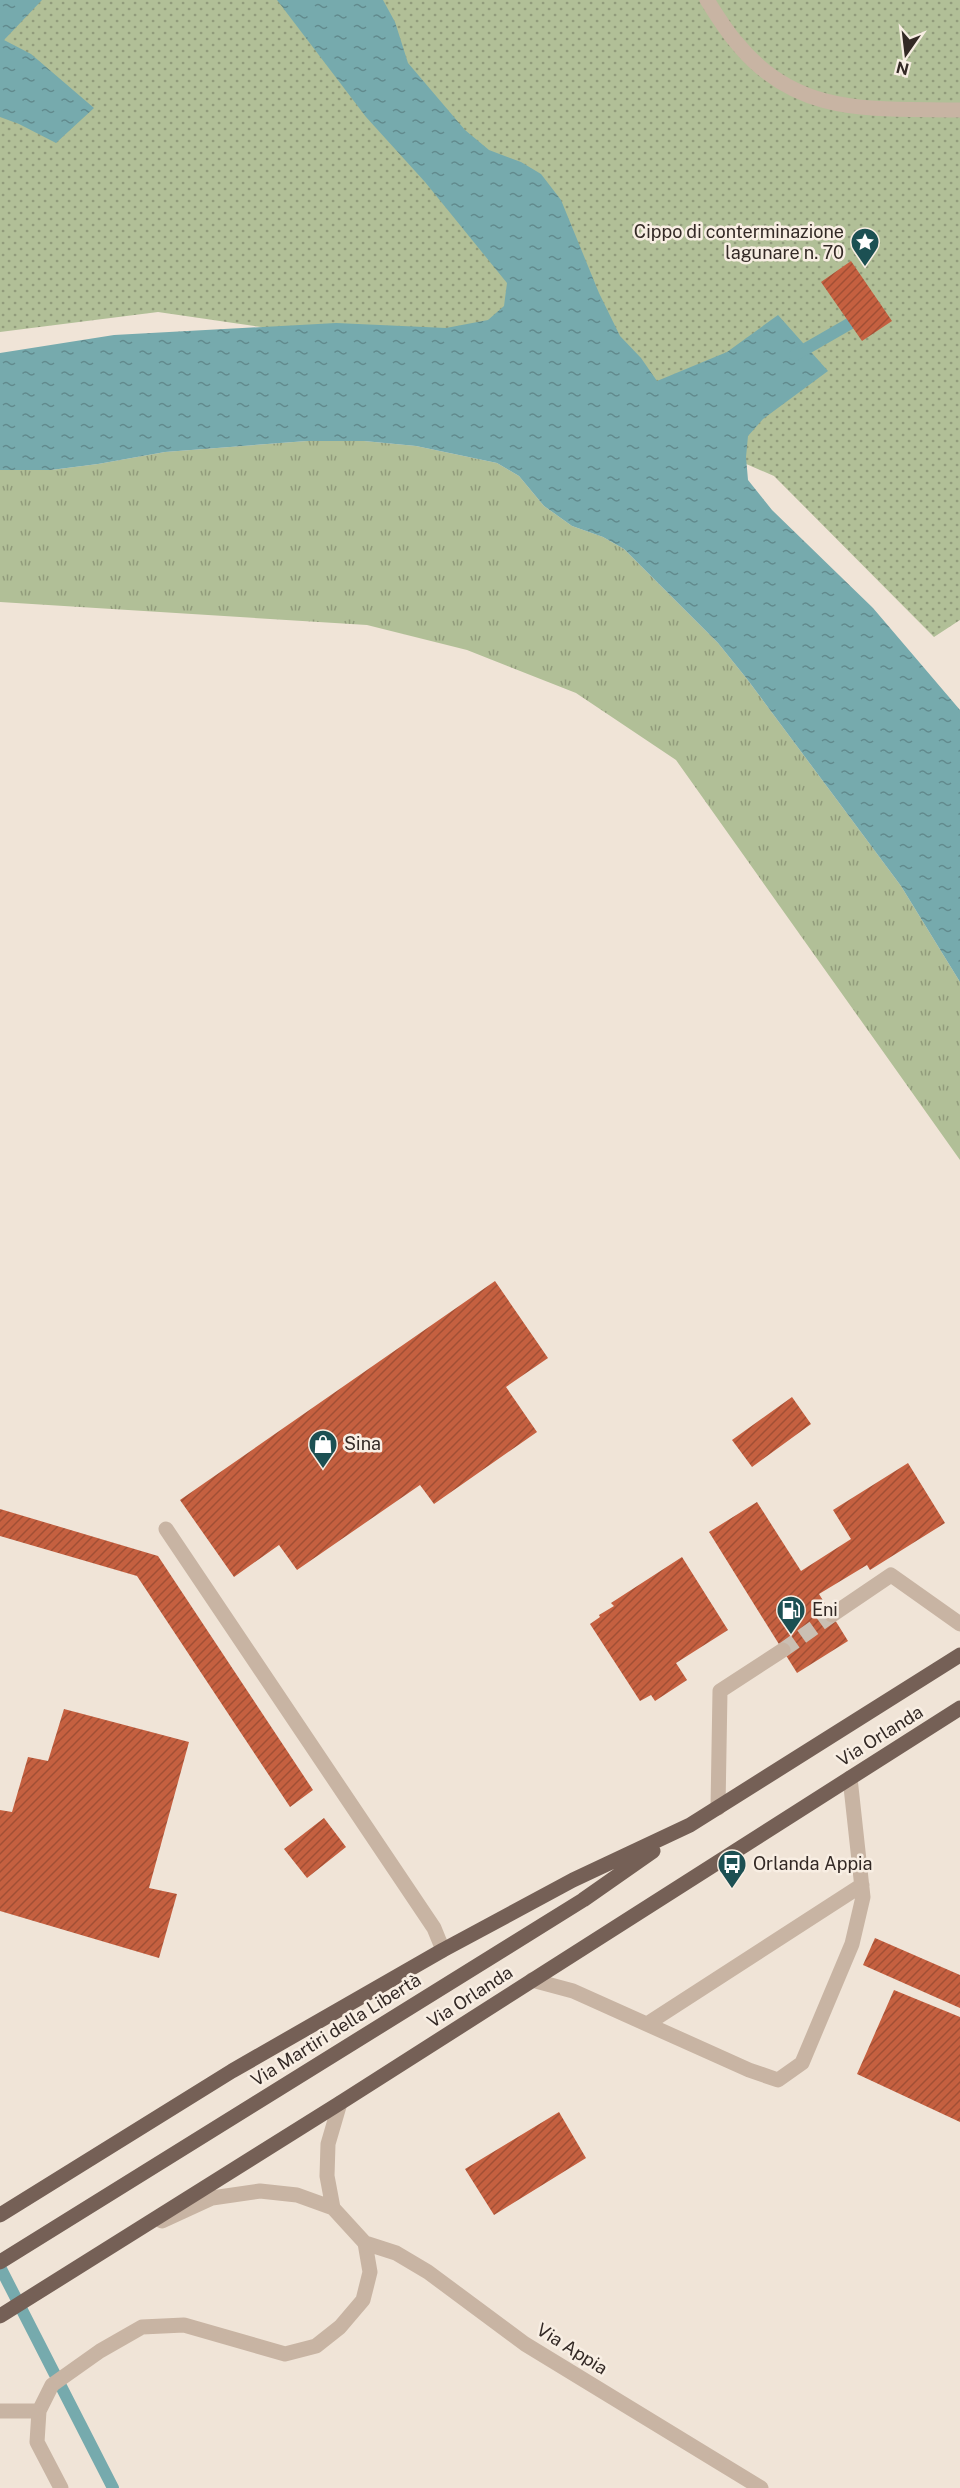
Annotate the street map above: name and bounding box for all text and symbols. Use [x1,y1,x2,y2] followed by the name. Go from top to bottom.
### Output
[876,24,936,84] north arrow
[894,57,911,79] text: N
[634,221,844,263] place label: Cippo di conterminazione lagunare n. 70
[849,226,881,268] place icon: Cippo di conterminazione lagunare n. 70
[307,1428,339,1470] shop icon: Sina
[344,1433,381,1454] place label: Sina
[775,1594,807,1636] fuel station icon: Eni
[812,1599,838,1620] place label: Eni
[833,1701,927,1770] street label: Via Orlanda
[716,1848,748,1890] bus stop icon: Orlanda Appia
[753,1853,873,1874] place label: Orlanda Appia
[423,1961,516,2032] street label: Via Orlanda
[247,1969,424,2090] street label: Via Martiri della Libertà
[533,2319,612,2379] street label: Via Appia

